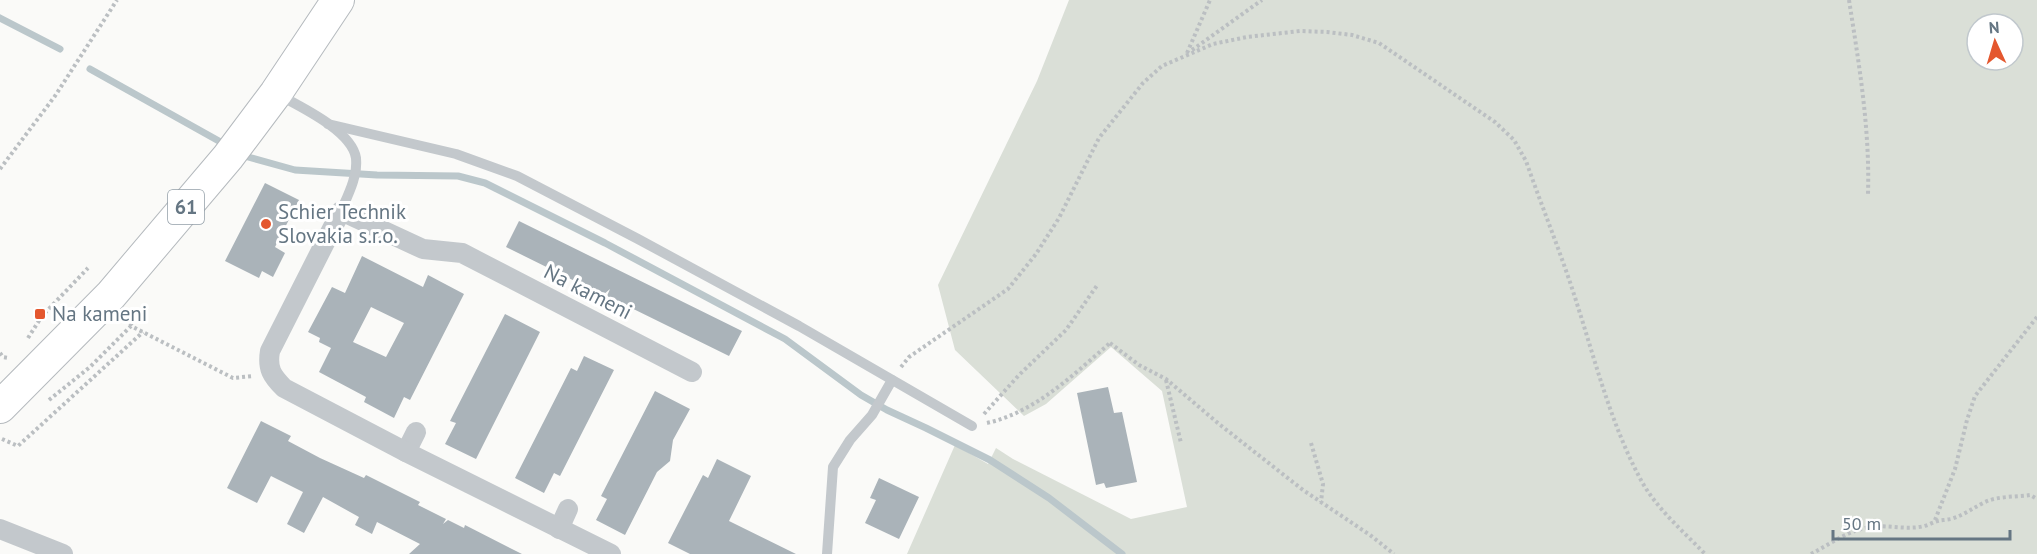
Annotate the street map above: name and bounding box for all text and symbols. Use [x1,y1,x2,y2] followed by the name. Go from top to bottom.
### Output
[1965,12,2025,72] north arrow
[1988,17,2000,37] text: N
[168,190,204,224] road number: 61
[278,198,406,249] place label: Schier Technik Slovakia s.r.o.
[259,217,273,231] marker: Schier Technik Slovakia s.r.o.
[540,258,637,325] street label: Na kameni
[52,300,147,327] place label: Na kameni
[33,307,47,321] marker: Na kameni
[1833,503,2010,541] scale bar
[1842,512,1881,535] text: 50 m

